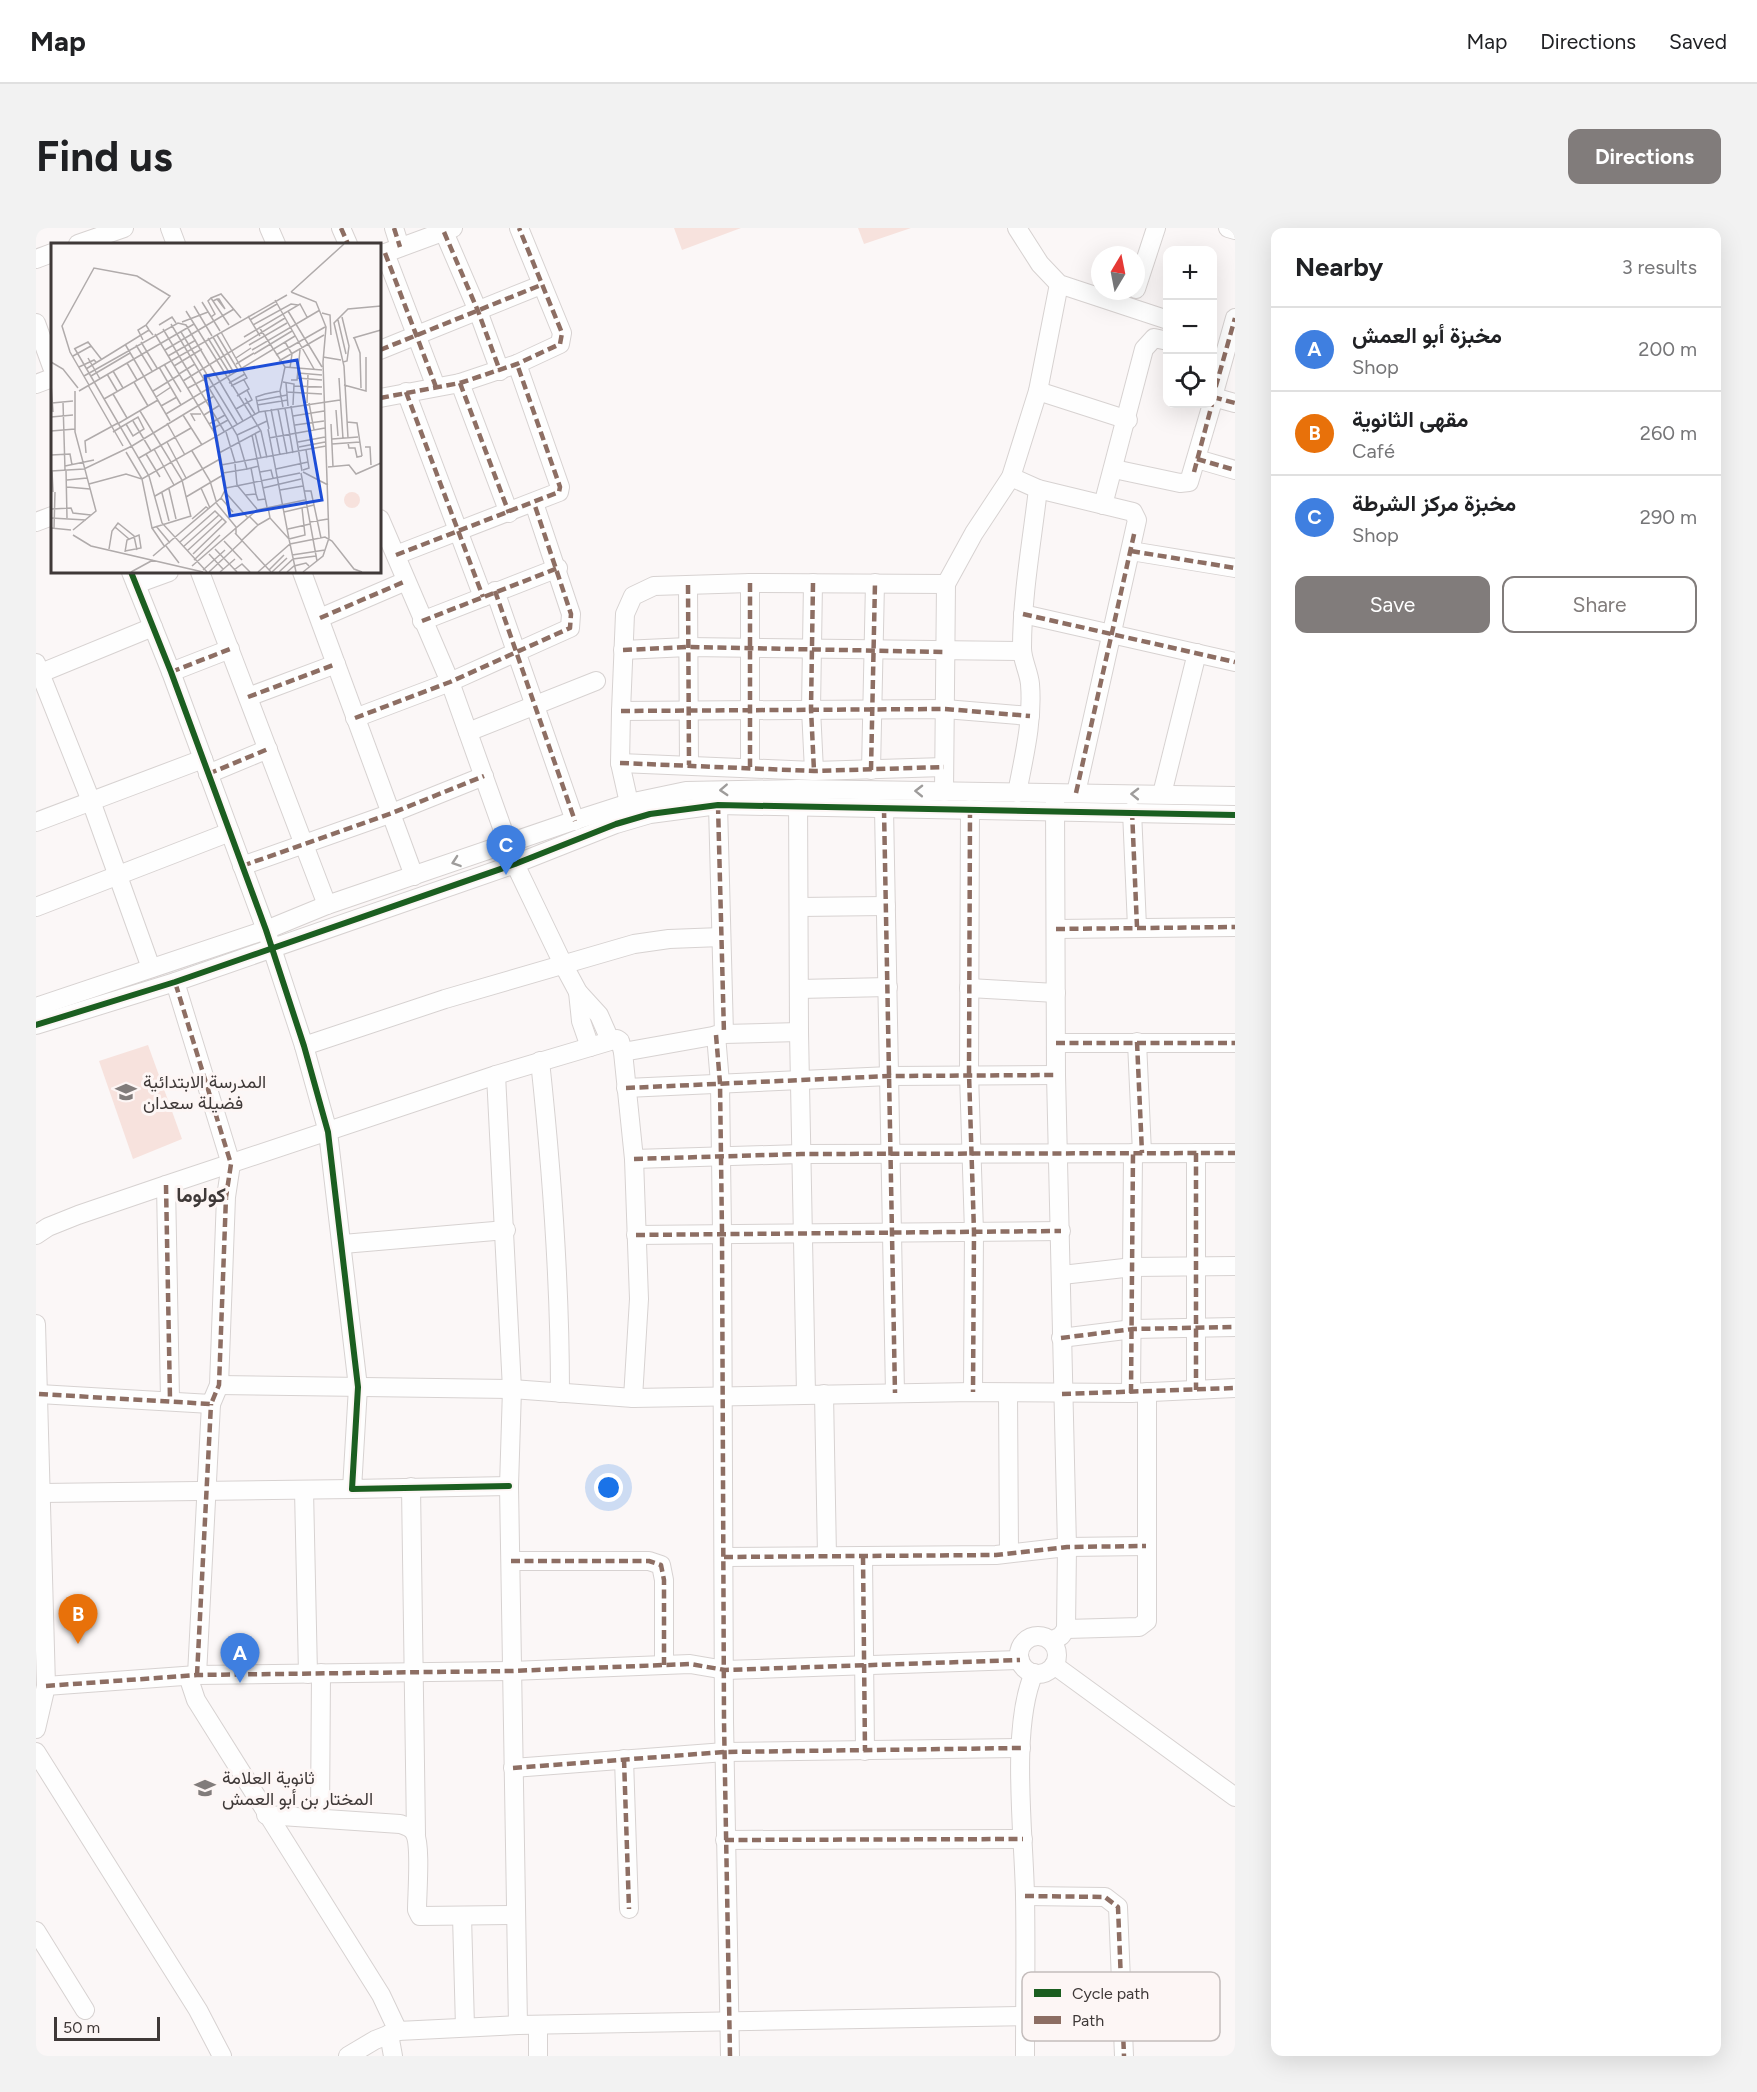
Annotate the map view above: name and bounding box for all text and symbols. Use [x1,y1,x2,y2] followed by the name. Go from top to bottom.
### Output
[30,24,86,58] text: Map
[1466,29,1507,54] text: Map
[1540,29,1636,54] text: Directions
[1669,29,1727,54] text: Saved
[1568,129,1721,184] button: Directions
[36,131,173,182] text: Find us
[51,243,381,573] inset map
[1091,246,1145,300] north arrow
[1163,246,1217,408] map controls
[1163,246,1217,300] button: +
[1295,251,1383,283] text: Nearby
[1622,255,1697,279] text: 3 results
[1163,300,1217,354] button: −
[1352,322,1502,349] text: مخبزة أبو العمش
[1307,337,1322,361] text: A
[1638,337,1697,361] text: 200 m
[1163,354,1217,408] button: locate
[1352,355,1399,379] text: Shop
[1352,406,1468,433] text: مقهى الثانوية
[1308,421,1321,445] text: B
[1640,421,1697,445] text: 260 m
[1352,439,1395,463] text: Café
[1352,490,1516,517] text: مخبزة مركز الشرطة
[1307,505,1322,529] text: C
[1640,505,1697,529] text: 290 m
[1352,523,1399,547] text: Shop
[1295,576,1490,633] button: Save
[1502,576,1697,633] button: Share
[719,783,728,796] one-way arrow
[914,785,923,798] one-way arrow
[1130,788,1139,800] one-way arrow
[486,826,526,875] pin: C
[451,855,462,868] one-way arrow
[143,1071,266,1114] place label: المدرسة الابتدائية فضيلة سعدان
[114,1080,138,1104] school or university icon: المدرسة الابتدائية فضيلة سعدان
[176,1183,226,1208] district label: كولوما
[594,1473,623,1502] your location
[58,1594,98,1644] pin: B
[220,1634,260,1683] pin: A
[222,1767,373,1810] place label: ثانوية العلامة المختار بن أبو العمش
[193,1776,217,1800] school or university icon: ثانوية العلامة المختار بن أبو العمش
[1022,1972,1220,2041] legend
[1072,1984,1149,2003] text: Cycle path
[1072,2011,1104,2030] text: Path
[54,2014,160,2042] scale bar
[63,2018,100,2037] text: 50 m

